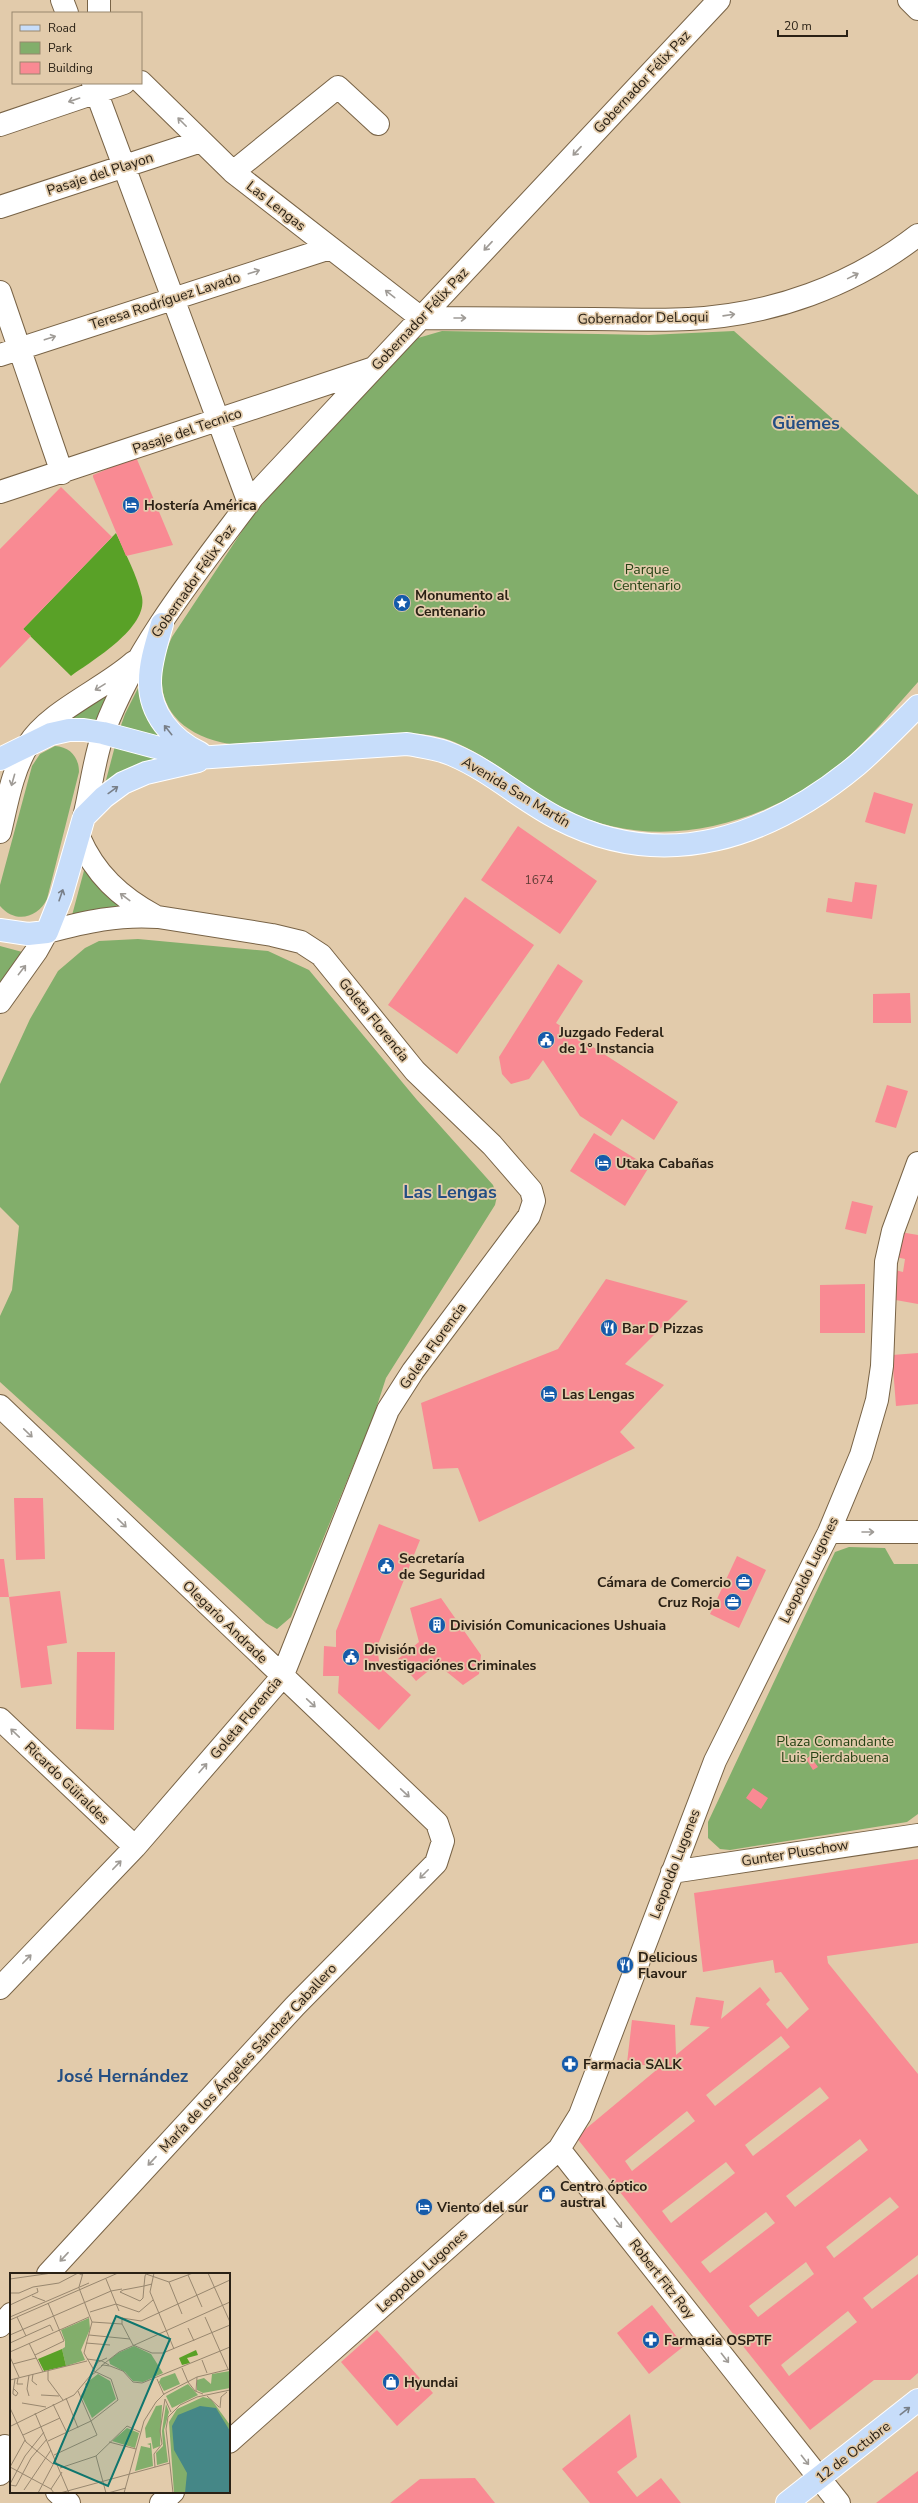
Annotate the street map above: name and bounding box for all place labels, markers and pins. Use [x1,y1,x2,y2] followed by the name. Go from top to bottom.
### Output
[121,495,141,515] hotel icon: Hostería América
[144,496,257,515] place label: Hostería América
[415,586,509,621] place label: Monumento al Centenario
[392,593,412,613] place icon: Monumento al Centenario
[558,1023,664,1058] place label: Juzgado Federal de 1° Instancia
[536,1030,556,1050] public building icon: Juzgado Federal de 1° Instancia
[593,1153,613,1173] hotel icon: Utaka Cabañas
[616,1154,714,1173] place label: Utaka Cabañas
[599,1318,619,1338] restaurant icon: Bar D Pizzas
[622,1319,704,1338] place label: Bar D Pizzas
[539,1384,559,1404] hotel icon: Las Lengas
[562,1385,635,1404] place label: Las Lengas
[399,1549,485,1584] place label: Secretaría de Seguridad
[376,1556,396,1576] public building icon: Secretaría de Seguridad
[734,1572,754,1592] office icon: Cámara de Comercio
[597,1573,731,1592] place label: Cámara de Comercio
[723,1592,743,1612] office icon: Cruz Roja
[658,1593,720,1612] place label: Cruz Roja
[427,1615,447,1635] building icon: División Comunicaciones Ushuaia
[450,1616,666,1635] place label: División Comunicaciones Ushuaia
[364,1640,537,1675] place label: División de Investigaciónes Criminales
[341,1647,361,1667] public building icon: División de Investigaciónes Criminales
[638,1948,698,1983] place label: Delicious Flavour
[615,1955,635,1975] restaurant icon: Delicious Flavour
[560,2054,580,2074] pharmacy icon: Farmacia SALK
[583,2055,682,2074] place label: Farmacia SALK
[560,2177,647,2212] place label: Centro óptico austral
[537,2184,557,2204] shop icon: Centro óptico austral
[414,2197,434,2217] hotel icon: Viento del sur
[436,2198,529,2217] place label: Viento del sur
[641,2330,661,2350] pharmacy icon: Farmacia OSPTF
[664,2331,772,2350] place label: Farmacia OSPTF
[381,2372,401,2392] shop icon: Hyundai
[404,2373,458,2392] place label: Hyundai

